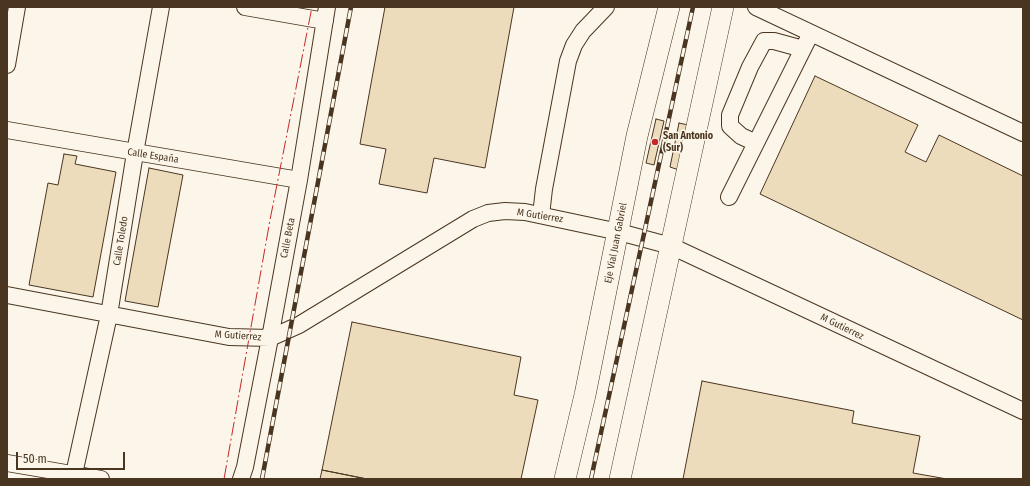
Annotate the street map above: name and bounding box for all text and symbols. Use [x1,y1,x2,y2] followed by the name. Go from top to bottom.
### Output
[663,130,713,154] place label: San Antonio (Sur)
[650,137,660,147] marker: San Antonio (Sur)
[127,146,179,166] street label: Calle España
[602,202,630,284] street label: Eje Vial Juan Gabriel
[516,206,564,226] street label: M Gutierrez
[111,215,131,267] street label: Calle Toledo
[278,217,298,259] street label: Calle Beta
[818,311,866,343] street label: M Gutierrez
[214,328,262,344] street label: M Gutierrez
[18,444,127,470] scale bar
[23,452,47,466] text: 50 m

